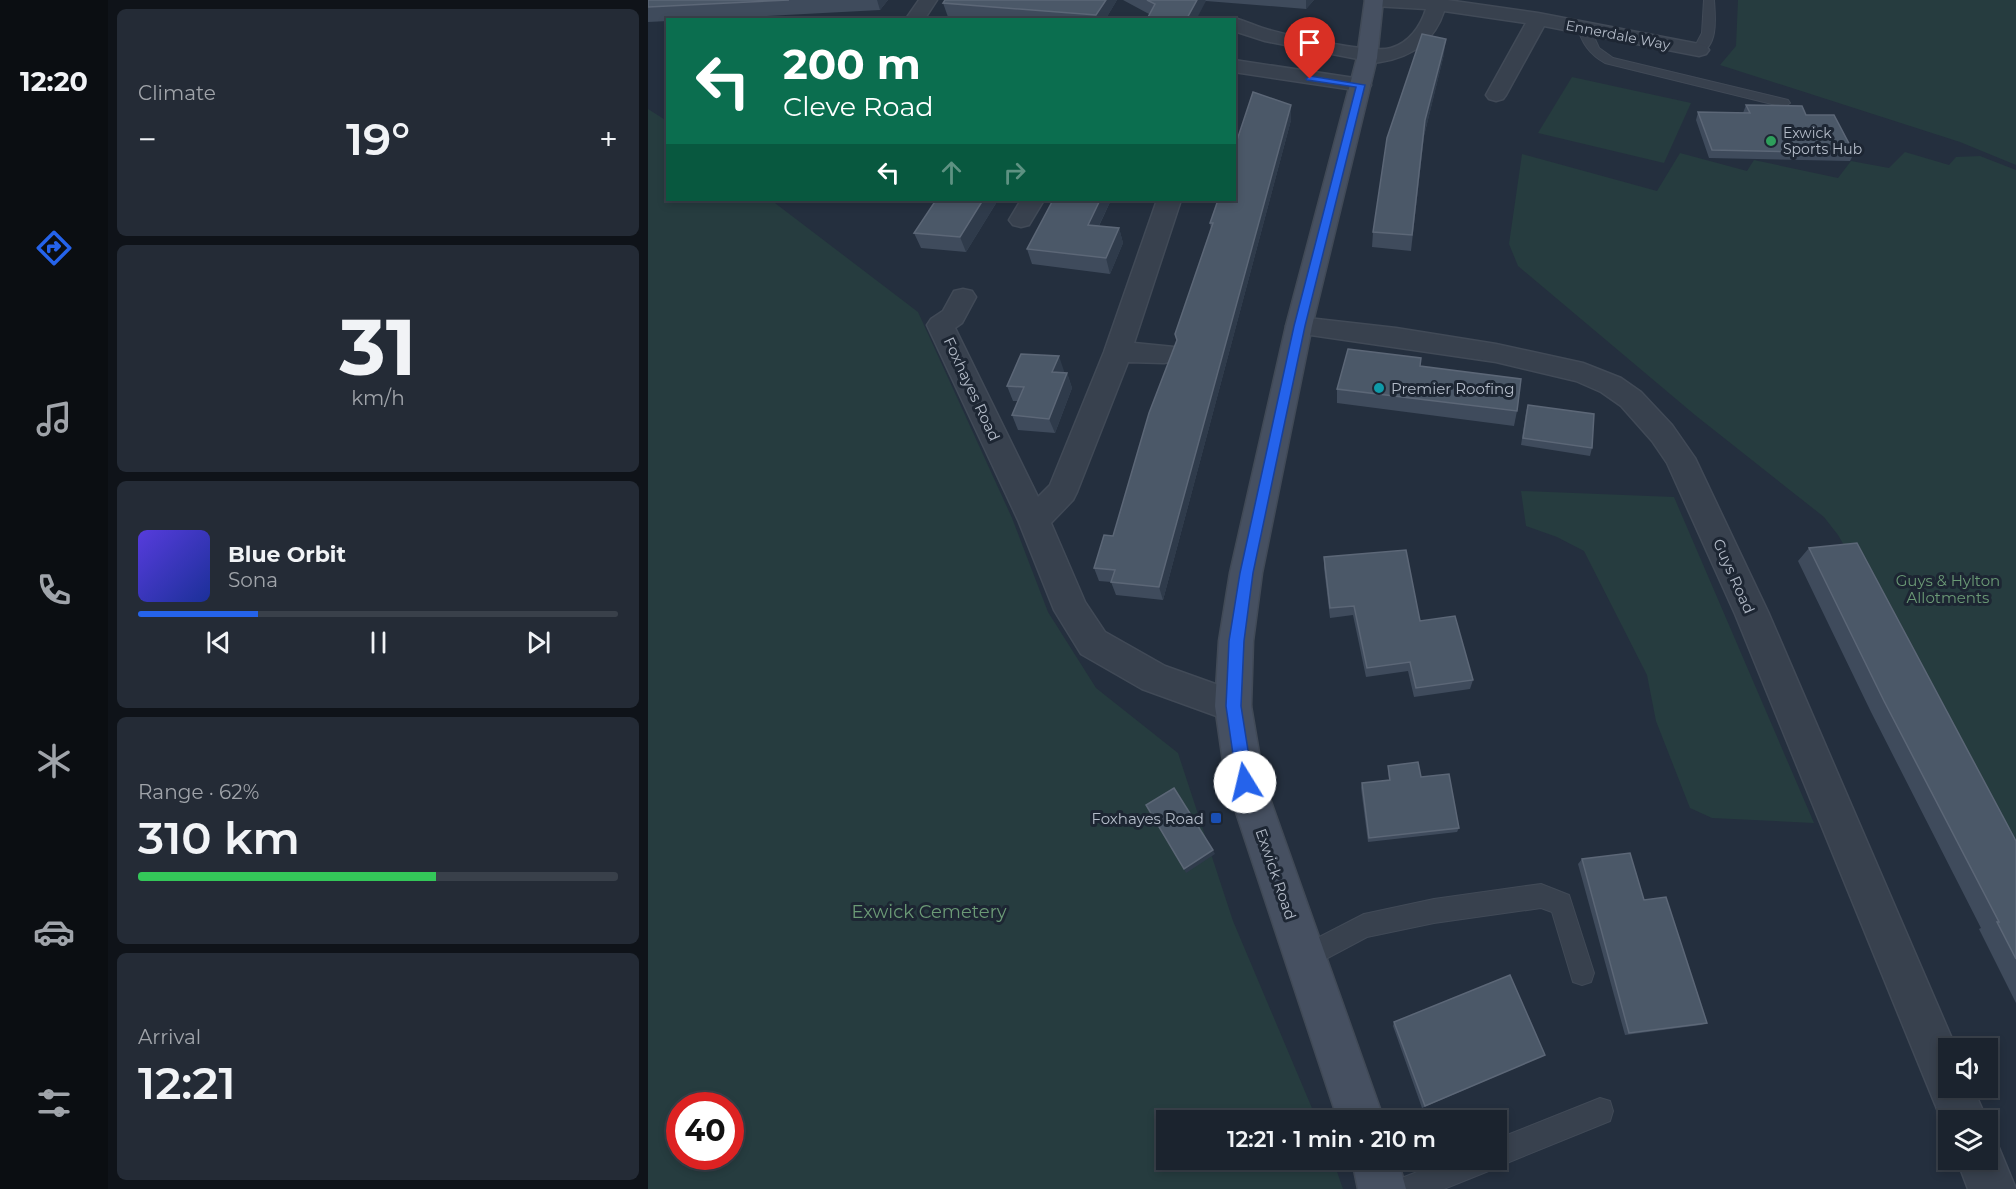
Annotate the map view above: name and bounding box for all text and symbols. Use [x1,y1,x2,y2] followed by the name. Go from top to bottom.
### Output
[1564,16,1672,54] street label: Ennerdale Way
[1284,17,1335,79] pin
[1293,26,1326,59] icon: arrive
[783,38,921,90] text: 200 m
[684,42,762,120] icon: left
[20,65,88,98] text: 12:20
[138,81,216,105] text: Climate
[783,90,934,123] text: Cleve Road
[346,111,410,166] text: 19°
[138,119,157,159] text: −
[599,119,618,159] text: +
[1783,124,1862,158] place label: Exwick Sports Hub
[1764,134,1778,148] marker: Exwick Sports Hub
[872,156,905,189] icon: left
[935,156,968,189] icon: ahead
[998,156,1031,189] icon: right
[33,227,75,269] icon: directions
[340,299,416,395] text: 31
[940,334,1004,444] street label: Foxhayes Road
[1391,379,1514,398] place label: Premier Roofing
[1372,381,1386,395] marker: Premier Roofing
[351,386,405,410] text: km/h
[33,398,75,440] icon: music
[1709,536,1759,616] street label: Guys Road
[228,541,346,568] text: Blue Orbit
[228,568,278,592] text: Sona
[33,569,75,611] icon: phone
[1896,571,2000,607] park label: Guys & Hylton Allotments
[202,626,235,659] icon: previous
[362,626,395,659] icon: pause
[522,626,555,659] icon: next
[33,740,75,782] icon: climate
[1213,750,1277,814] position arrow
[138,780,259,804] text: Range · 62%
[1091,809,1204,828] place label: Foxhayes Road
[138,810,300,865] text: 310 km
[1209,811,1223,825] marker: Foxhayes Road
[1252,826,1300,922] street label: Exwick Road
[851,901,1007,923] park label: Exwick Cemetery
[33,911,75,953] icon: car
[138,1025,201,1049] text: Arrival
[1938,1038,1998,1170] map controls
[1938,1038,1998,1098] button: sound
[138,1055,236,1110] text: 12:21
[33,1082,75,1124] icon: filters
[666,1092,744,1170] speed limit sign: 40
[1938,1110,1998,1170] button: layers
[1227,1126,1436,1153] text: 12:21 · 1 min · 210 m

